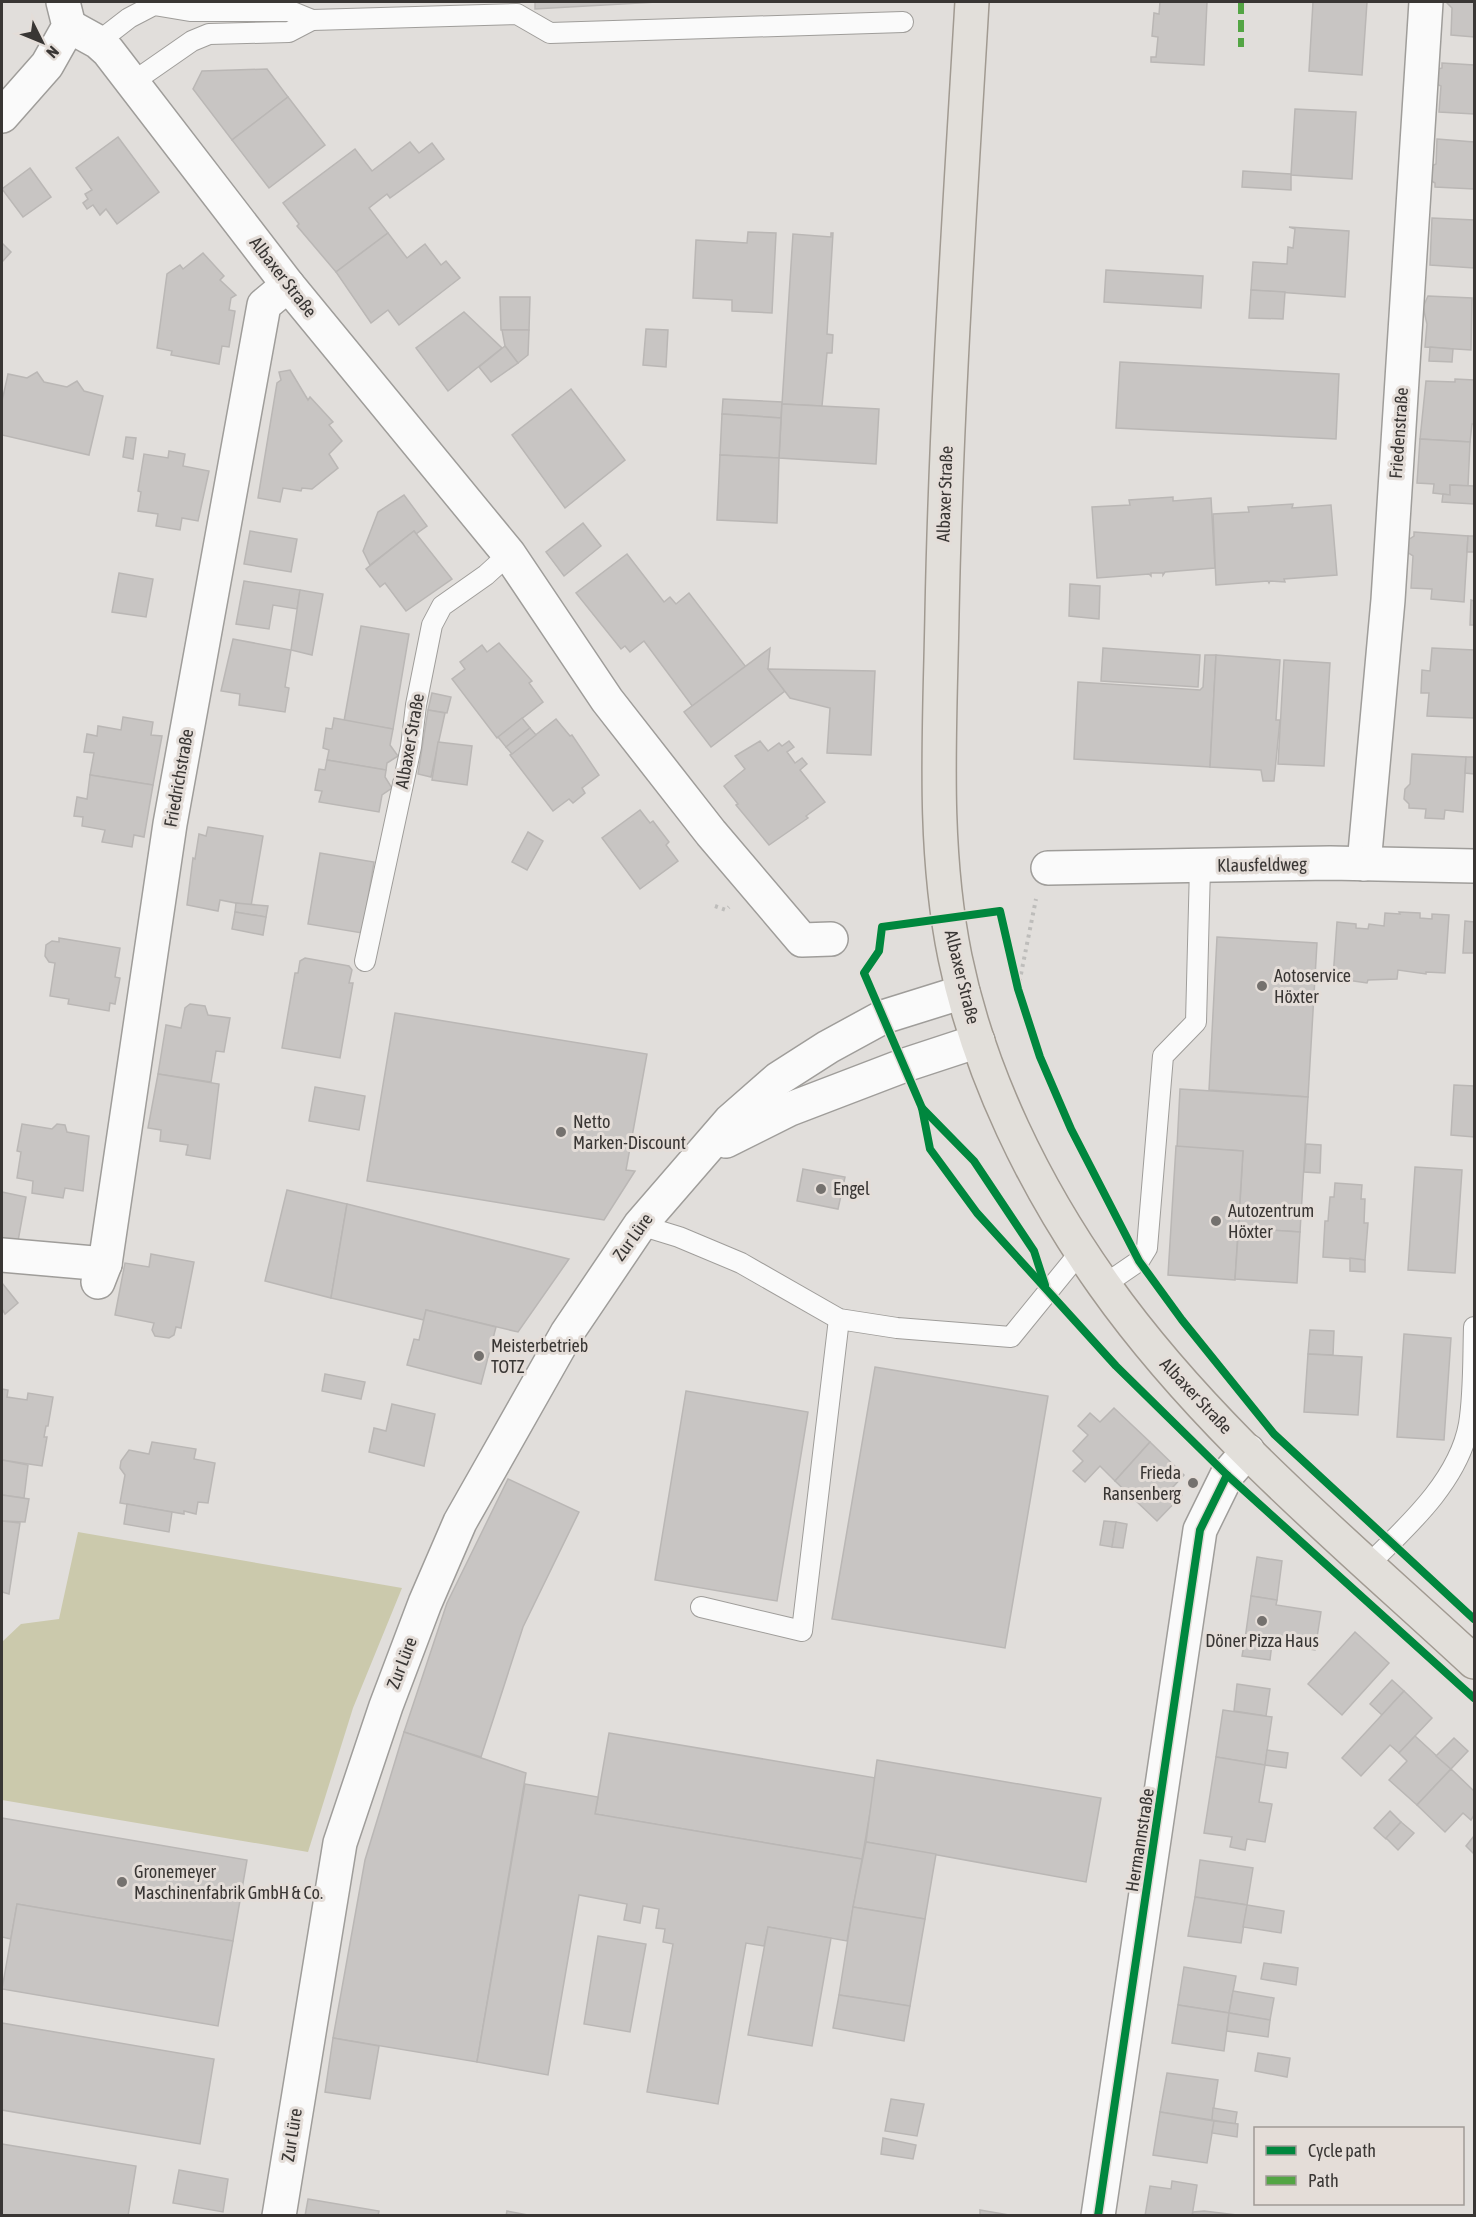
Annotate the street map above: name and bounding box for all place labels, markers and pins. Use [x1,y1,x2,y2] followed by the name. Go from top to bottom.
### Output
[1274,965,1351,1007] place label: Aotoservice Höxter
[1255,979,1269,993] marker: Aotoservice Höxter
[573,1111,686,1153] place label: Netto Marken-Discount
[554,1125,568,1139] marker: Netto Marken-Discount
[833,1178,870,1199] place label: Engel
[814,1182,828,1196] marker: Engel
[1228,1200,1314,1242] place label: Autozentrum Höxter
[1209,1214,1223,1228] marker: Autozentrum Höxter
[491,1335,588,1377] place label: Meisterbetrieb TOTZ
[472,1349,486,1363] marker: Meisterbetrieb TOTZ
[1102,1462,1181,1504] place label: Frieda Ransenberg
[1186,1476,1200,1490] marker: Frieda Ransenberg
[1255,1614,1269,1628] marker: Döner Pizza Haus
[1205,1630,1319,1651] place label: Döner Pizza Haus
[134,1861,323,1903] place label: Gronemeyer Maschinenfabrik GmbH & Co.
[115,1875,129,1889] marker: Gronemeyer Maschinenfabrik GmbH & Co.

